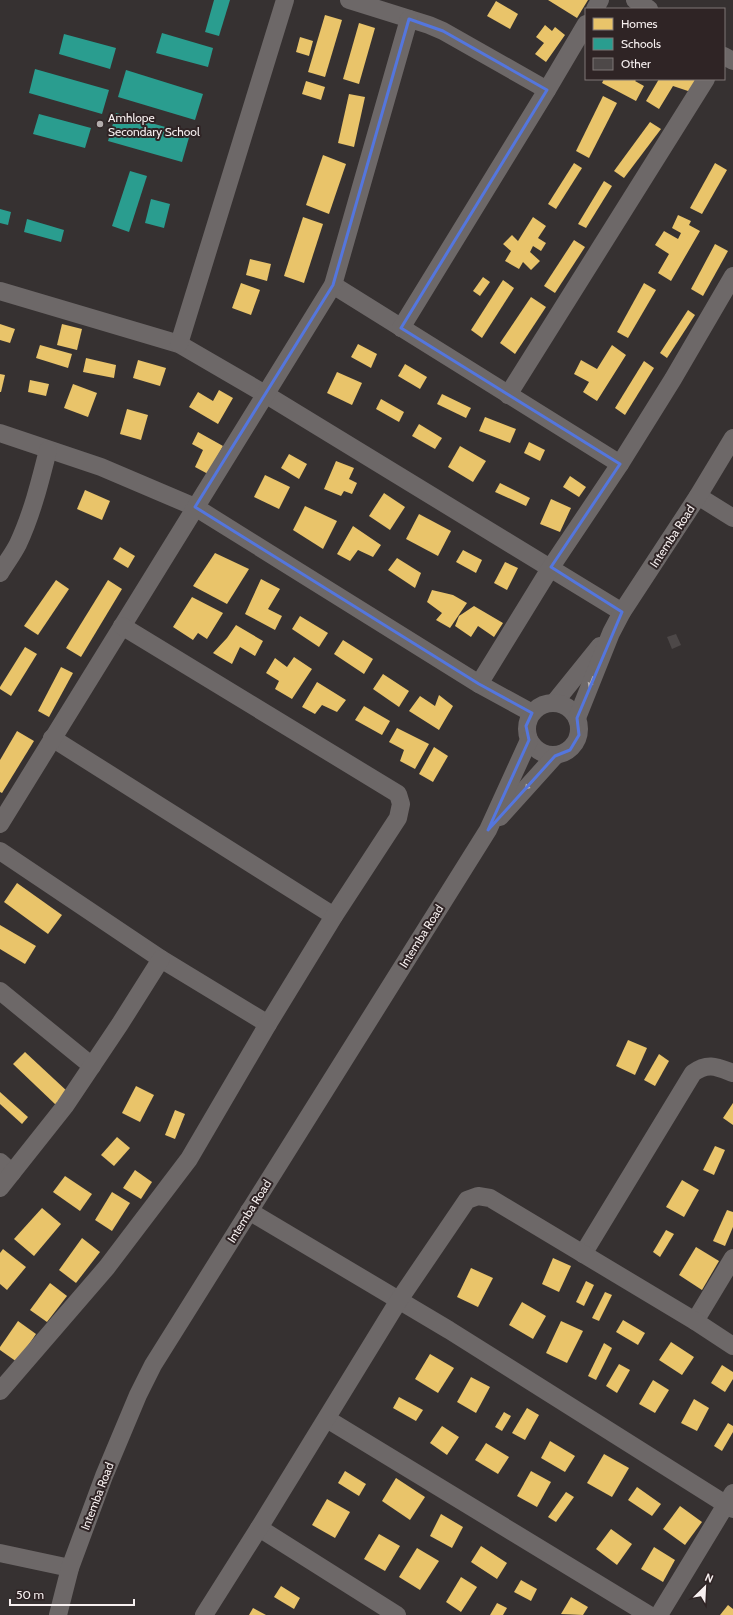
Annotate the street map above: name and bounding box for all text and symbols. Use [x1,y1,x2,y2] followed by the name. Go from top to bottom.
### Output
[585,8,725,80] legend
[621,16,658,31] text: Homes
[621,36,661,51] text: Schools
[621,56,651,71] text: Other
[108,110,200,139] place label: Amhlope Secondary School
[95,119,105,129] marker: Amhlope Secondary School
[646,502,698,570] street label: Intemba Road
[588,677,594,689] one-way arrow
[524,780,533,790] one-way arrow
[396,902,446,970] street label: Intemba Road
[224,1177,274,1245] street label: Intemba Road
[77,1460,117,1532] street label: Intemba Road
[685,1567,725,1607] north arrow
[703,1570,715,1586] text: N
[10,1581,134,1607] scale bar
[16,1587,44,1602] text: 50 m

